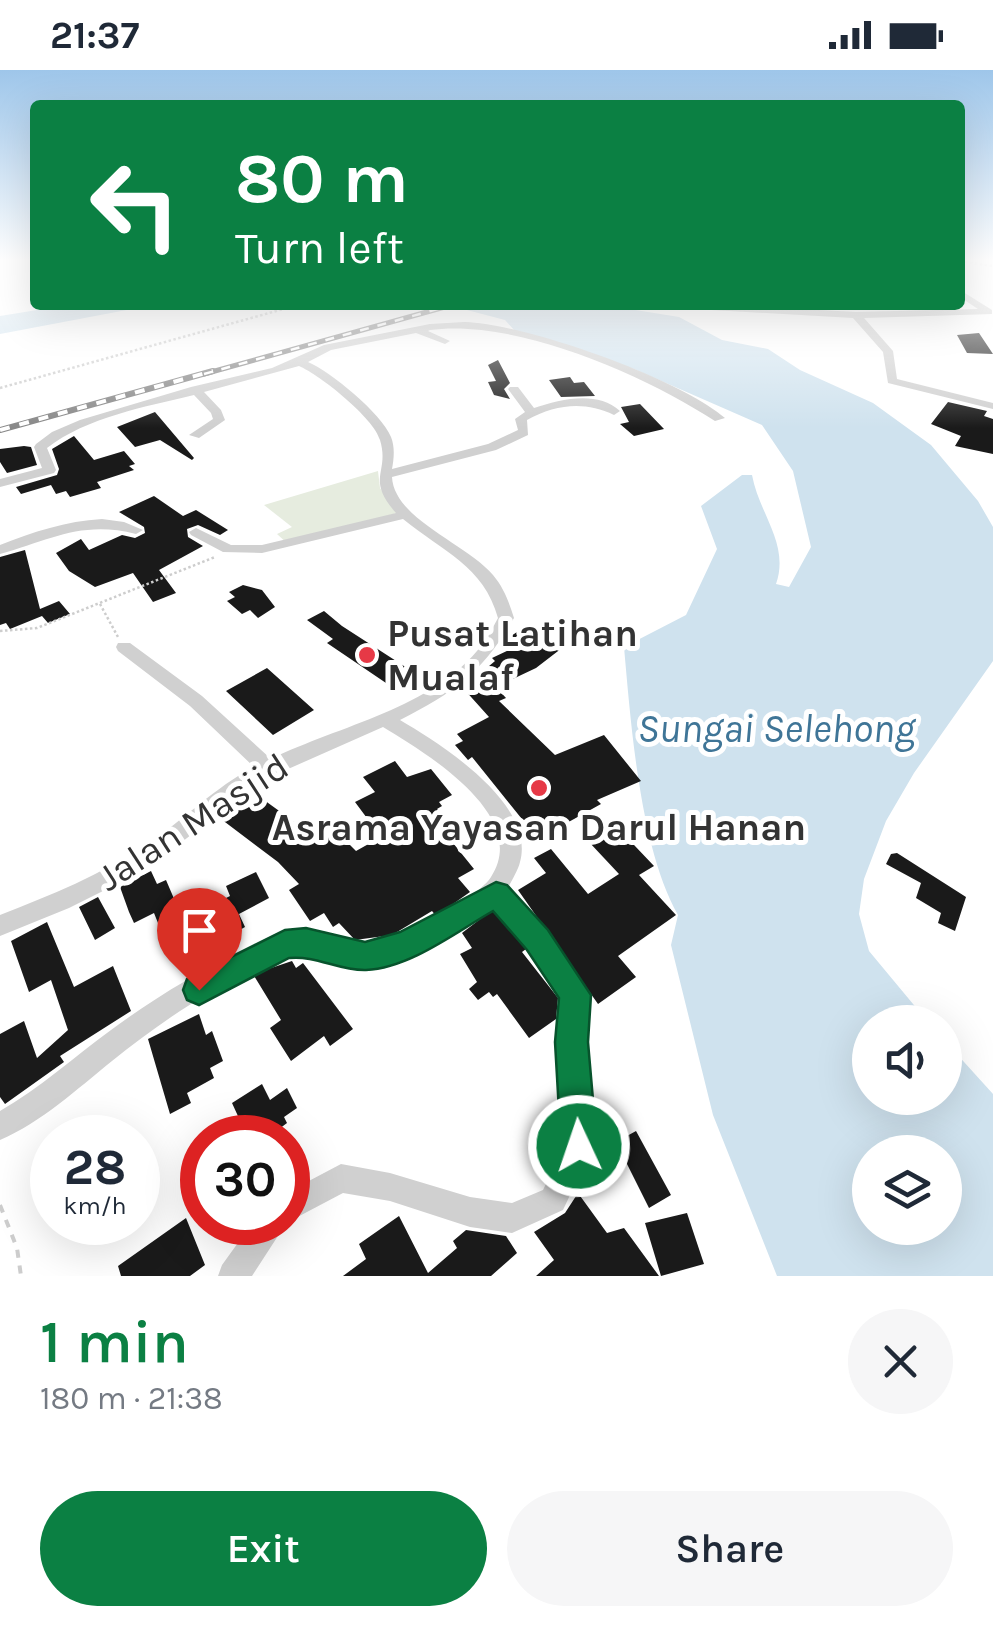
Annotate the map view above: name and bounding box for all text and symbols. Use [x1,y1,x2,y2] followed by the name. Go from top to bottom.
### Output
[50,13,139,58] text: 21:37
[235,138,409,220] text: 80 m
[70,140,200,270] icon: left
[235,222,404,274] text: Turn left
[387,611,638,700] place label: Pusat Latihan Mualaf
[356,644,378,666] marker: Pusat Latihan Mualaf
[637,705,916,752] water label: Sungai Selehong
[89,744,297,900] street label: Jalan Masjid
[528,777,550,799] marker: Asrama Yayasan Darul Hanan
[272,805,806,850] place label: Asrama Yayasan Darul Hanan
[157,888,242,991] pin
[172,903,227,958] icon: arrive
[852,1005,962,1245] map controls
[852,1005,962,1115] button: sound
[527,1094,631,1198] position arrow
[180,1115,310,1245] speed limit sign: 30
[852,1135,962,1245] button: layers
[64,1138,126,1197] text: 28
[63,1191,127,1220] text: km/h
[40,1307,189,1377] text: 1 min
[848,1309,953,1414] button: close
[40,1380,223,1417] text: 180 m · 21:38
[40,1491,487,1606] button: Exit
[507,1491,953,1606] button: Share

